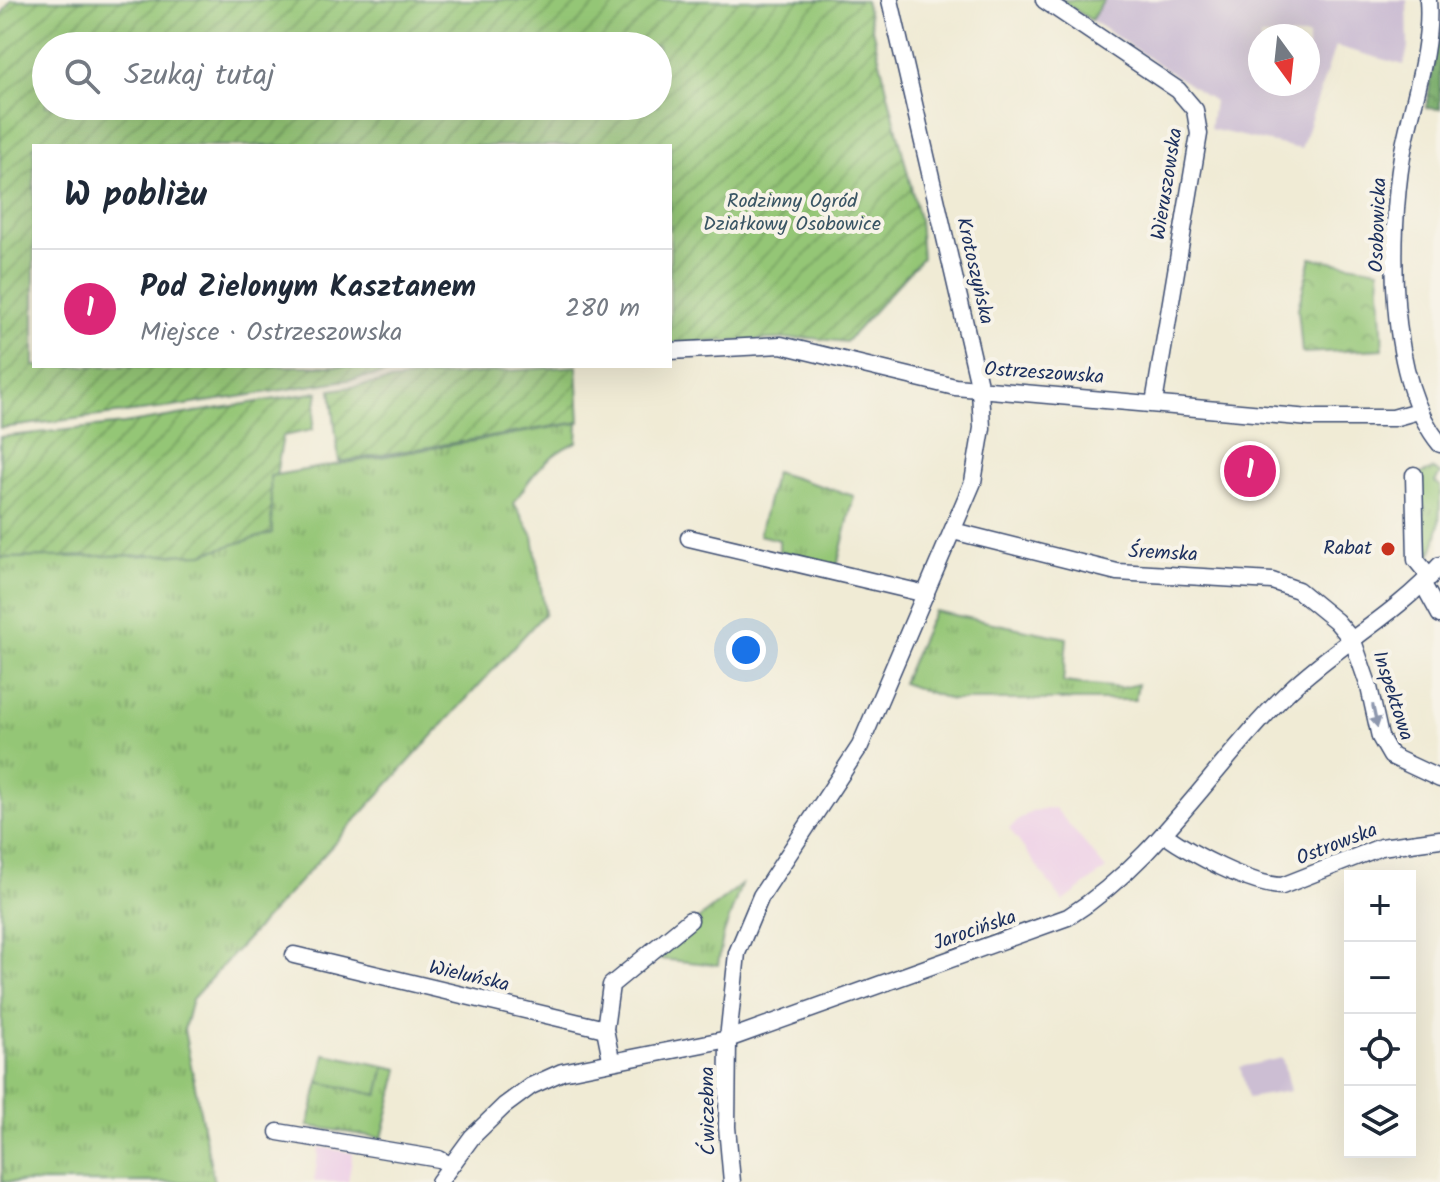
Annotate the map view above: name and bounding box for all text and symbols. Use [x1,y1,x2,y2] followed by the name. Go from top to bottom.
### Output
[1248,24,1320,96] north arrow
[32,32,672,120] search box
[124,52,275,100] text: Szukaj tutaj
[60,54,104,98] icon: search
[1143,126,1193,242] street label: Wieruszowska
[64,169,207,223] text: W pobliżu
[1361,177,1397,273] street label: Osobowicka
[703,186,881,241] park label: Rodzinny Ogród Działkowy Osobowice
[946,214,1002,328] street label: Krotoszyńska
[140,264,476,312] text: Pod Zielonym Kasztanem
[86,288,94,330] text: 1
[565,288,640,330] text: 280 m
[140,312,402,354] text: Miejsce · Ostrzeszowska
[983,354,1105,394] street label: Ostrzeszowska
[1224,441,1276,501] pin: 1
[1323,533,1372,565] place label: Rabat
[1128,536,1198,572] street label: Śremska
[1379,540,1397,558] marker: Rabat
[726,630,766,670] your location
[1362,647,1422,745] street label: Inspektowa
[1369,703,1382,728] one-way arrow
[1292,815,1382,875] street label: Ostrowska
[1344,870,1416,1158] map controls
[1344,870,1416,942] button: +
[929,902,1021,960] street label: Jarocińska
[1344,942,1416,1014] button: −
[426,952,512,1002] street label: Wieluńska
[1344,1014,1416,1086] button: locate
[692,1066,726,1156] street label: Ćwiczebna
[1344,1086,1416,1158] button: layers

